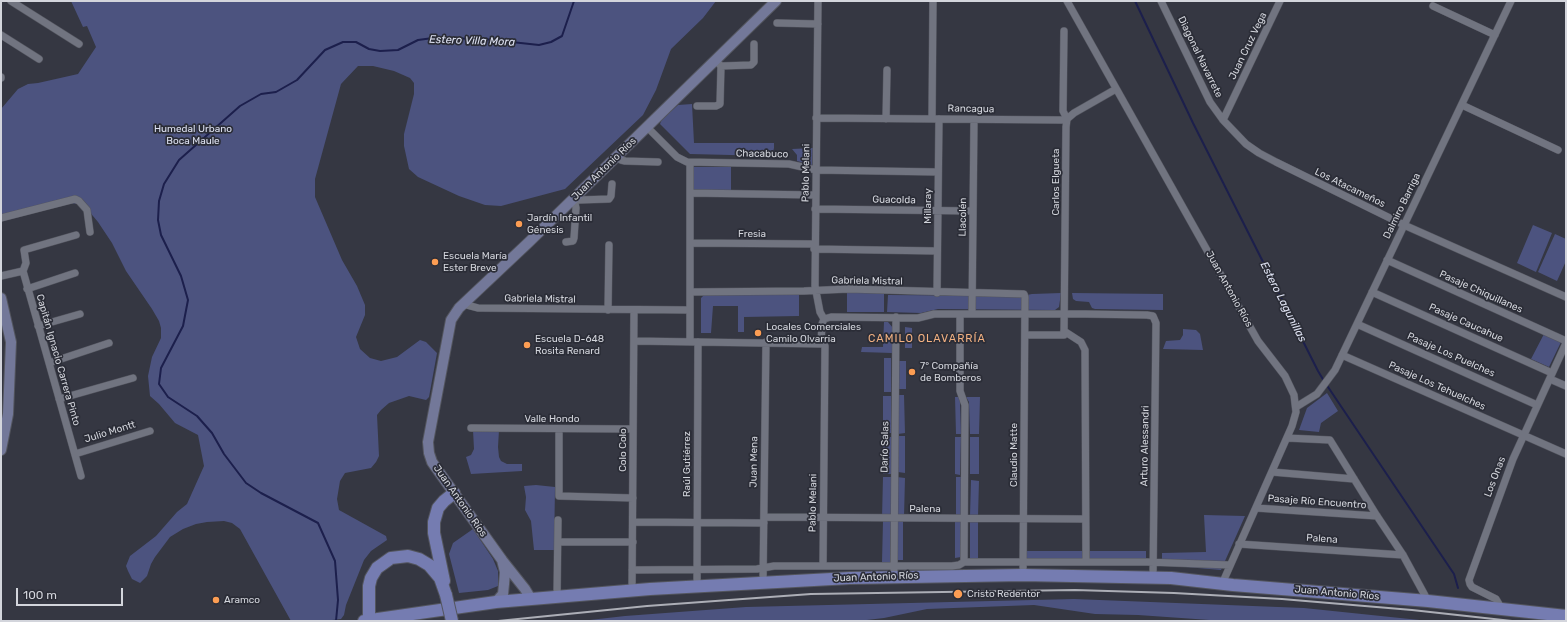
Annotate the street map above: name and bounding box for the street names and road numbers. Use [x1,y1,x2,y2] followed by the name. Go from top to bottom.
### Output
[1226,10,1270,82] street label: Juan Cruz Vega
[1175,14,1225,100] street label: Diagonal Navarrete
[948,103,994,115] street label: Rancagua
[569,135,639,203] street label: Juan Antonio Ríos
[799,144,813,202] street label: Pablo Melani
[736,148,788,160] street label: Chacabuco
[1050,148,1062,216] street label: Carlos Elgueta
[1313,166,1387,210] street label: Los Atacameños
[1381,171,1423,241] street label: Dalmiro Barriga
[922,188,934,224] street label: Millaray
[872,194,916,206] street label: Guacolda
[957,197,969,237] street label: Llacolén
[738,228,766,240] street label: Fresia
[1203,249,1255,329] street label: Juan Antonio Ríos
[1438,268,1524,316] street label: Pasaje Chiquillanes
[831,274,903,288] street label: Gabriela Mistral
[504,292,576,306] street label: Gabriela Mistral
[33,293,83,427] street label: Capitán Ignacio Carrera Pinto
[1427,301,1505,345] street label: Pasaje Caucahue
[1405,330,1497,380] street label: Pasaje Los Puelches
[1387,359,1487,413] street label: Pasaje Los Tehuelches
[1138,405,1152,487] street label: Arturo Alessandri
[524,413,580,425] street label: Valle Hondo
[83,419,137,445] street label: Julio Montt
[879,421,891,473] street label: Darío Salas
[1008,423,1020,487] street label: Claudio Matte
[617,428,629,472] street label: Colo Colo
[681,431,693,497] street label: Raúl Gutiérrez
[748,436,760,488] street label: Juan Mena
[1482,455,1508,499] street label: Los Onas
[431,463,489,539] street label: Juan Antonio Ríos
[806,474,820,532] street label: Pablo Melani
[1267,493,1367,511] street label: Pasaje Río Encuentro
[909,503,941,515] street label: Palena
[1306,532,1338,546] street label: Palena
[833,570,919,584] street label: Juan Antonio Ríos
[1294,583,1380,603] street label: Juan Antonio Ríos

